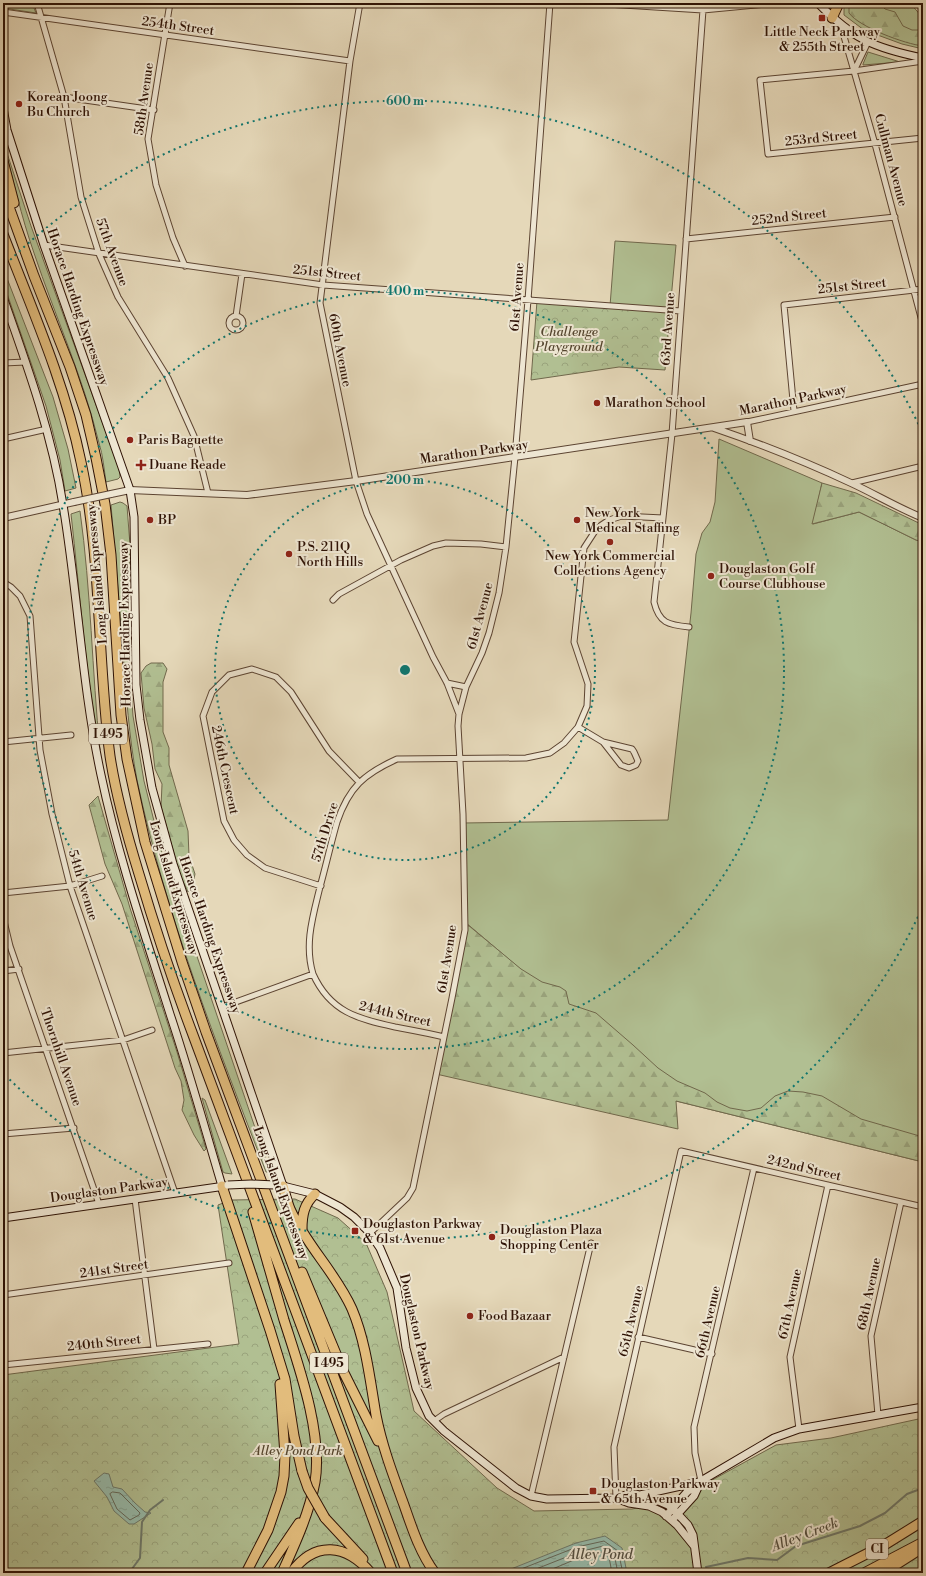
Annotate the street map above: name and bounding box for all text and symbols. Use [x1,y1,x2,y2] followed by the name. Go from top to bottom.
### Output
[141,13,216,39] street label: 254th Street
[817,13,827,23] marker: Little Neck Parkway & 255th Street
[764,24,881,55] place label: Little Neck Parkway & 255th Street
[131,61,157,136] street label: 58th Avenue
[26,89,108,120] place label: Korean Joong Bu Church
[386,94,424,109] text: 600 m
[14,99,24,109] marker: Korean Joong Bu Church
[871,112,911,209] street label: Cullman Avenue
[784,126,858,150] street label: 253rd Street
[751,205,828,229] street label: 252nd Street
[92,216,132,289] street label: 57th Avenue
[43,226,113,389] street label: Horace Harding Expressway
[292,261,362,285] street label: 251st Street
[507,262,527,332] street label: 61st Avenue
[817,274,887,298] street label: 251st Street
[386,284,424,299] text: 400 m
[657,291,679,366] street label: 63rd Avenue
[325,312,355,389] street label: 60th Avenue
[534,324,603,355] park label: Challenge Playground
[738,381,849,419] street label: Marathon Parkway
[605,395,706,411] place label: Marathon School
[592,398,602,408] marker: Marathon School
[138,432,224,448] place label: Paris Baguette
[125,435,135,445] marker: Paris Baguette
[419,436,530,468] street label: Marathon Parkway
[149,457,226,473] place label: Duane Reade
[136,460,146,470] marker: Duane Reade
[386,473,424,488] text: 200 m
[83,503,111,645] street label: Long Island Expressway
[585,505,680,536] place label: New York Medical Staffing
[157,512,176,528] place label: BP
[145,515,155,525] marker: BP
[572,515,582,525] marker: New York Medical Staffing
[605,537,615,547] marker: New York Commercial Collections Agency
[297,539,363,570] place label: P.S. 211Q North Hills
[116,540,134,707] street label: Horace Harding Expressway
[545,548,675,579] place label: New York Commercial Collections Agency
[284,549,294,559] marker: P.S. 211Q North Hills
[719,561,826,592] place label: Douglaston Golf Course Clubhouse
[706,571,716,581] marker: Douglaston Golf Course Clubhouse
[463,580,497,651] street label: 61st Avenue
[398,663,412,677] centre of rings
[89,724,127,744] road number: I 495
[208,724,242,816] street label: 246th Crescent
[308,800,342,864] street label: 57th Drive
[146,818,202,958] street label: Long Island Expressway
[65,848,101,923] street label: 54th Avenue
[175,854,245,1017] street label: Horace Harding Expressway
[434,923,460,994] street label: 61st Avenue
[357,998,433,1030] street label: 244th Street
[37,1006,85,1109] street label: Thornhill Avenue
[249,1124,313,1262] street label: Long Island Expressway
[765,1152,843,1184] street label: 242nd Street
[49,1174,170,1206] street label: Douglaston Parkway
[363,1216,482,1247] place label: Douglaston Parkway & 61st Avenue
[500,1222,603,1253] place label: Douglaston Plaza Shopping Center
[350,1226,360,1236] marker: Douglaston Parkway & 61st Avenue
[487,1232,497,1242] marker: Douglaston Plaza Shopping Center
[79,1256,150,1282] street label: 241st Street
[853,1256,885,1332] street label: 68th Avenue
[775,1267,805,1341] street label: 67th Avenue
[396,1272,438,1392] street label: Douglaston Parkway
[615,1283,647,1358] street label: 65th Avenue
[692,1284,724,1360] street label: 66th Avenue
[478,1308,551,1324] place label: Food Bazaar
[465,1311,475,1321] marker: Food Bazaar
[66,1331,142,1355] street label: 240th Street
[310,1353,348,1373] road number: I 495
[251,1443,343,1459] park label: Alley Pond Park
[601,1476,720,1507] place label: Douglaston Parkway & 65th Avenue
[588,1486,598,1496] marker: Douglaston Parkway & 65th Avenue
[767,1514,841,1557] water label: Alley Creek
[866,1539,888,1559] road number: CI
[565,1546,634,1564] water label: Alley Pond

